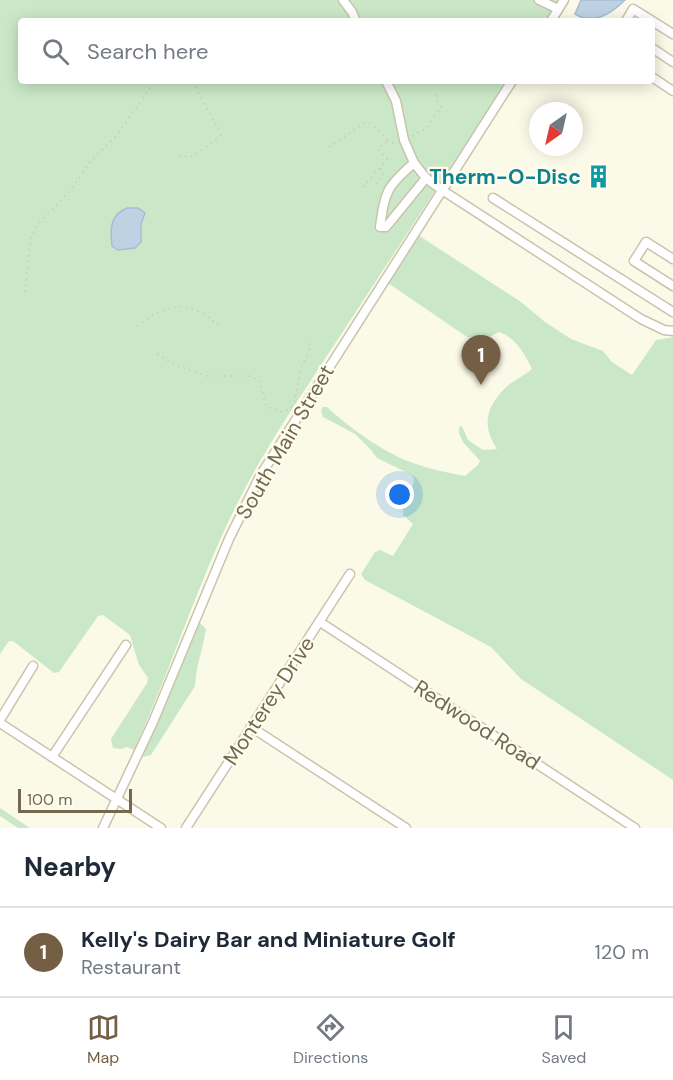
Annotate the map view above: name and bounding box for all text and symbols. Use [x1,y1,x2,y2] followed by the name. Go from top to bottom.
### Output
[18,18,655,84] search box
[39,35,72,68] icon: search
[87,37,208,66] text: Search here
[529,102,583,156] north arrow
[429,163,581,191] place label: Therm-O-Disc
[586,164,612,190] building icon: Therm-O-Disc
[462,336,500,385] pin: 1
[229,360,341,524] street label: South Main Street
[385,480,414,509] your location
[217,631,321,771] street label: Monterey Drive
[409,674,545,776] street label: Redwood Road
[18,786,132,814] scale bar
[27,789,72,810] text: 100 m
[24,850,116,884] text: Nearby
[81,925,456,954] text: Kelly's Dairy Bar and Miniature Golf
[40,939,47,965] text: 1
[595,939,649,965] text: 120 m
[81,954,181,980] text: Restaurant
[87,1011,120,1068] tab: Map
[293,1011,368,1068] tab: Directions
[542,1011,586,1068] tab: Saved

